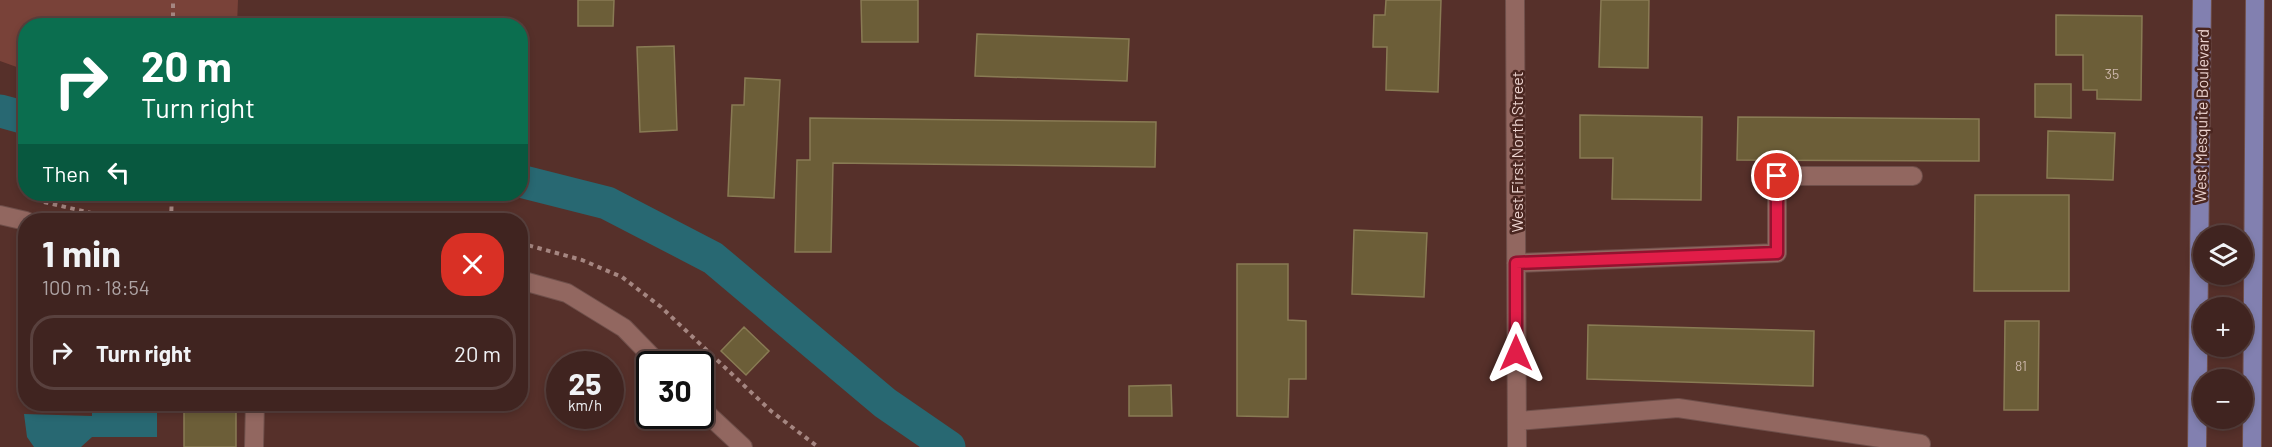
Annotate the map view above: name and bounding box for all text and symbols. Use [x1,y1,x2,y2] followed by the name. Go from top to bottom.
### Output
[2190,29,2212,203] street label: West Mesquite Boulevard
[141,40,232,90] text: 20 m
[42,42,120,120] icon: right
[2105,65,2119,82] house number: 35
[1507,72,1526,232] street label: West First North Street
[141,91,255,123] text: Turn right
[1751,150,1802,201] pin
[102,156,135,189] icon: left
[1760,159,1793,192] icon: arrive
[42,160,90,186] text: Then
[2193,225,2253,429] map controls
[2193,225,2253,285] button: layers
[42,231,121,274] text: 1 min
[441,233,504,296] button: close
[42,275,150,299] text: 100 m · 18:54
[2193,297,2253,357] button: +
[1484,321,1548,385] position arrow
[45,336,78,369] icon: right
[96,340,191,366] text: Turn right
[454,340,501,366] text: 20 m
[636,351,714,429] speed limit sign: 30
[2015,357,2027,374] house number: 81
[569,365,601,401] text: 25
[2193,369,2253,429] button: −
[568,396,602,414] text: km/h

